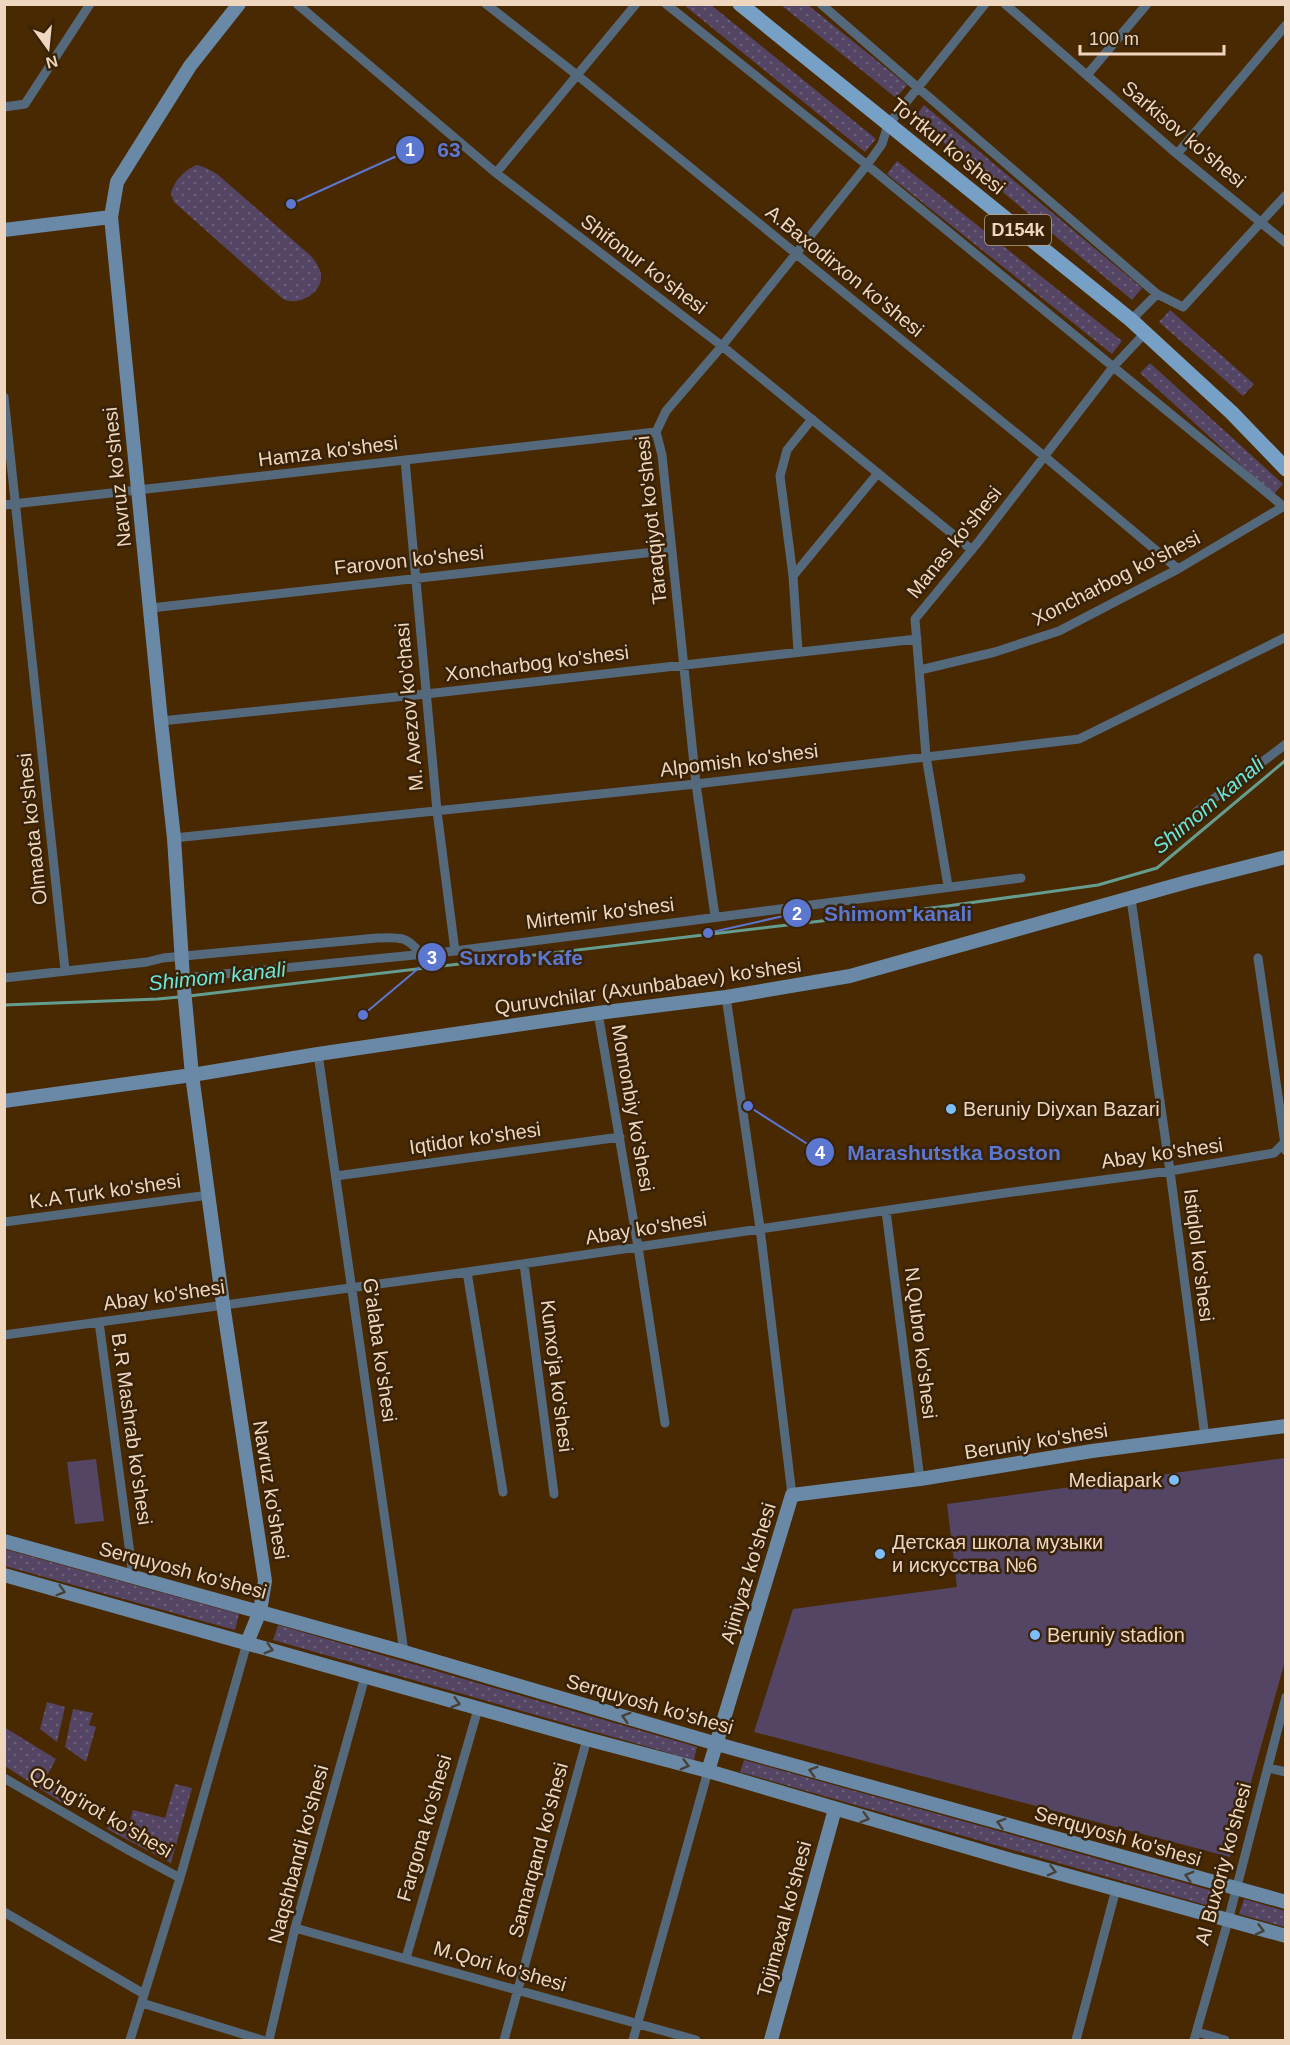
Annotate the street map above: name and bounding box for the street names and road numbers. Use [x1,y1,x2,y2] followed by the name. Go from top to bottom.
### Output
[1118,76,1250,192] street label: Sarkisov ko'shesi
[887,93,1009,199] street label: To'rtkul ko'shesi
[762,201,928,341] street label: A.Baxodirxon ko'shesi
[577,210,711,318] street label: Shifonur ko'shesi
[985,215,1051,245] road number: D154k
[99,406,135,548] street label: Navruz ko'shesi
[257,432,399,470] street label: Hamza ko'shesi
[631,435,671,605] street label: Taraqqiyot ko'shesi
[902,482,1006,602] street label: Manas ko'shesi
[1029,526,1203,630] street label: Xoncharbog ko'shesi
[333,541,485,579] street label: Farovon ko'shesi
[391,622,427,792] street label: M. Avezov ko'chasi
[444,641,630,685] street label: Xoncharbog ko'shesi
[659,739,819,781] street label: Alpomish ko'shesi
[13,752,51,906] street label: Olmaota ko'shesi
[525,893,675,933] street label: Mirtemir ko'shesi
[493,954,803,1018] street label: Quruvchilar (Axunbabaev) ko'shesi
[607,1023,659,1193] street label: Momonbiy ko'shesi
[408,1118,542,1158] street label: Iqtidor ko'shesi
[1100,1134,1224,1172] street label: Abay ko'shesi
[28,1169,182,1213] street label: K.A Turk ko'shesi
[1180,1187,1218,1323] street label: Istiqlol ko'shesi
[584,1208,708,1248] street label: Abay ko'shesi
[901,1266,941,1420] street label: N.Qubro ko'shesi
[102,1276,226,1314] street label: Abay ko'shesi
[359,1276,401,1424] street label: G'alaba ko'shesi
[537,1299,577,1453] street label: Kunxo'ja ko'shesi
[108,1331,156,1527] street label: B.R Mashrab ko'shesi
[249,1419,293,1561] street label: Navruz ko'shesi
[963,1419,1109,1463] street label: Beruniy ko'shesi
[716,1500,780,1646] street label: Ajiniyaz ko'shesi
[97,1537,269,1603] street label: Serquyosh ko'shesi
[564,1670,736,1738] street label: Serquyosh ko'shesi
[393,1752,455,1904] street label: Fargona ko'shesi
[504,1760,572,1940] street label: Samarqand ko'shesi
[26,1762,176,1862] street label: Qo'ng'irot ko'shesi
[264,1762,332,1946] street label: Naqshbandi ko'shesi
[1191,1780,1255,1948] street label: Al Buxoriy ko'shesi
[1032,1802,1204,1870] street label: Serquyosh ko'shesi
[753,1839,815,1999] street label: Tojimaxal ko'shesi
[431,1937,569,1995] street label: M.Qori ko'shesi

